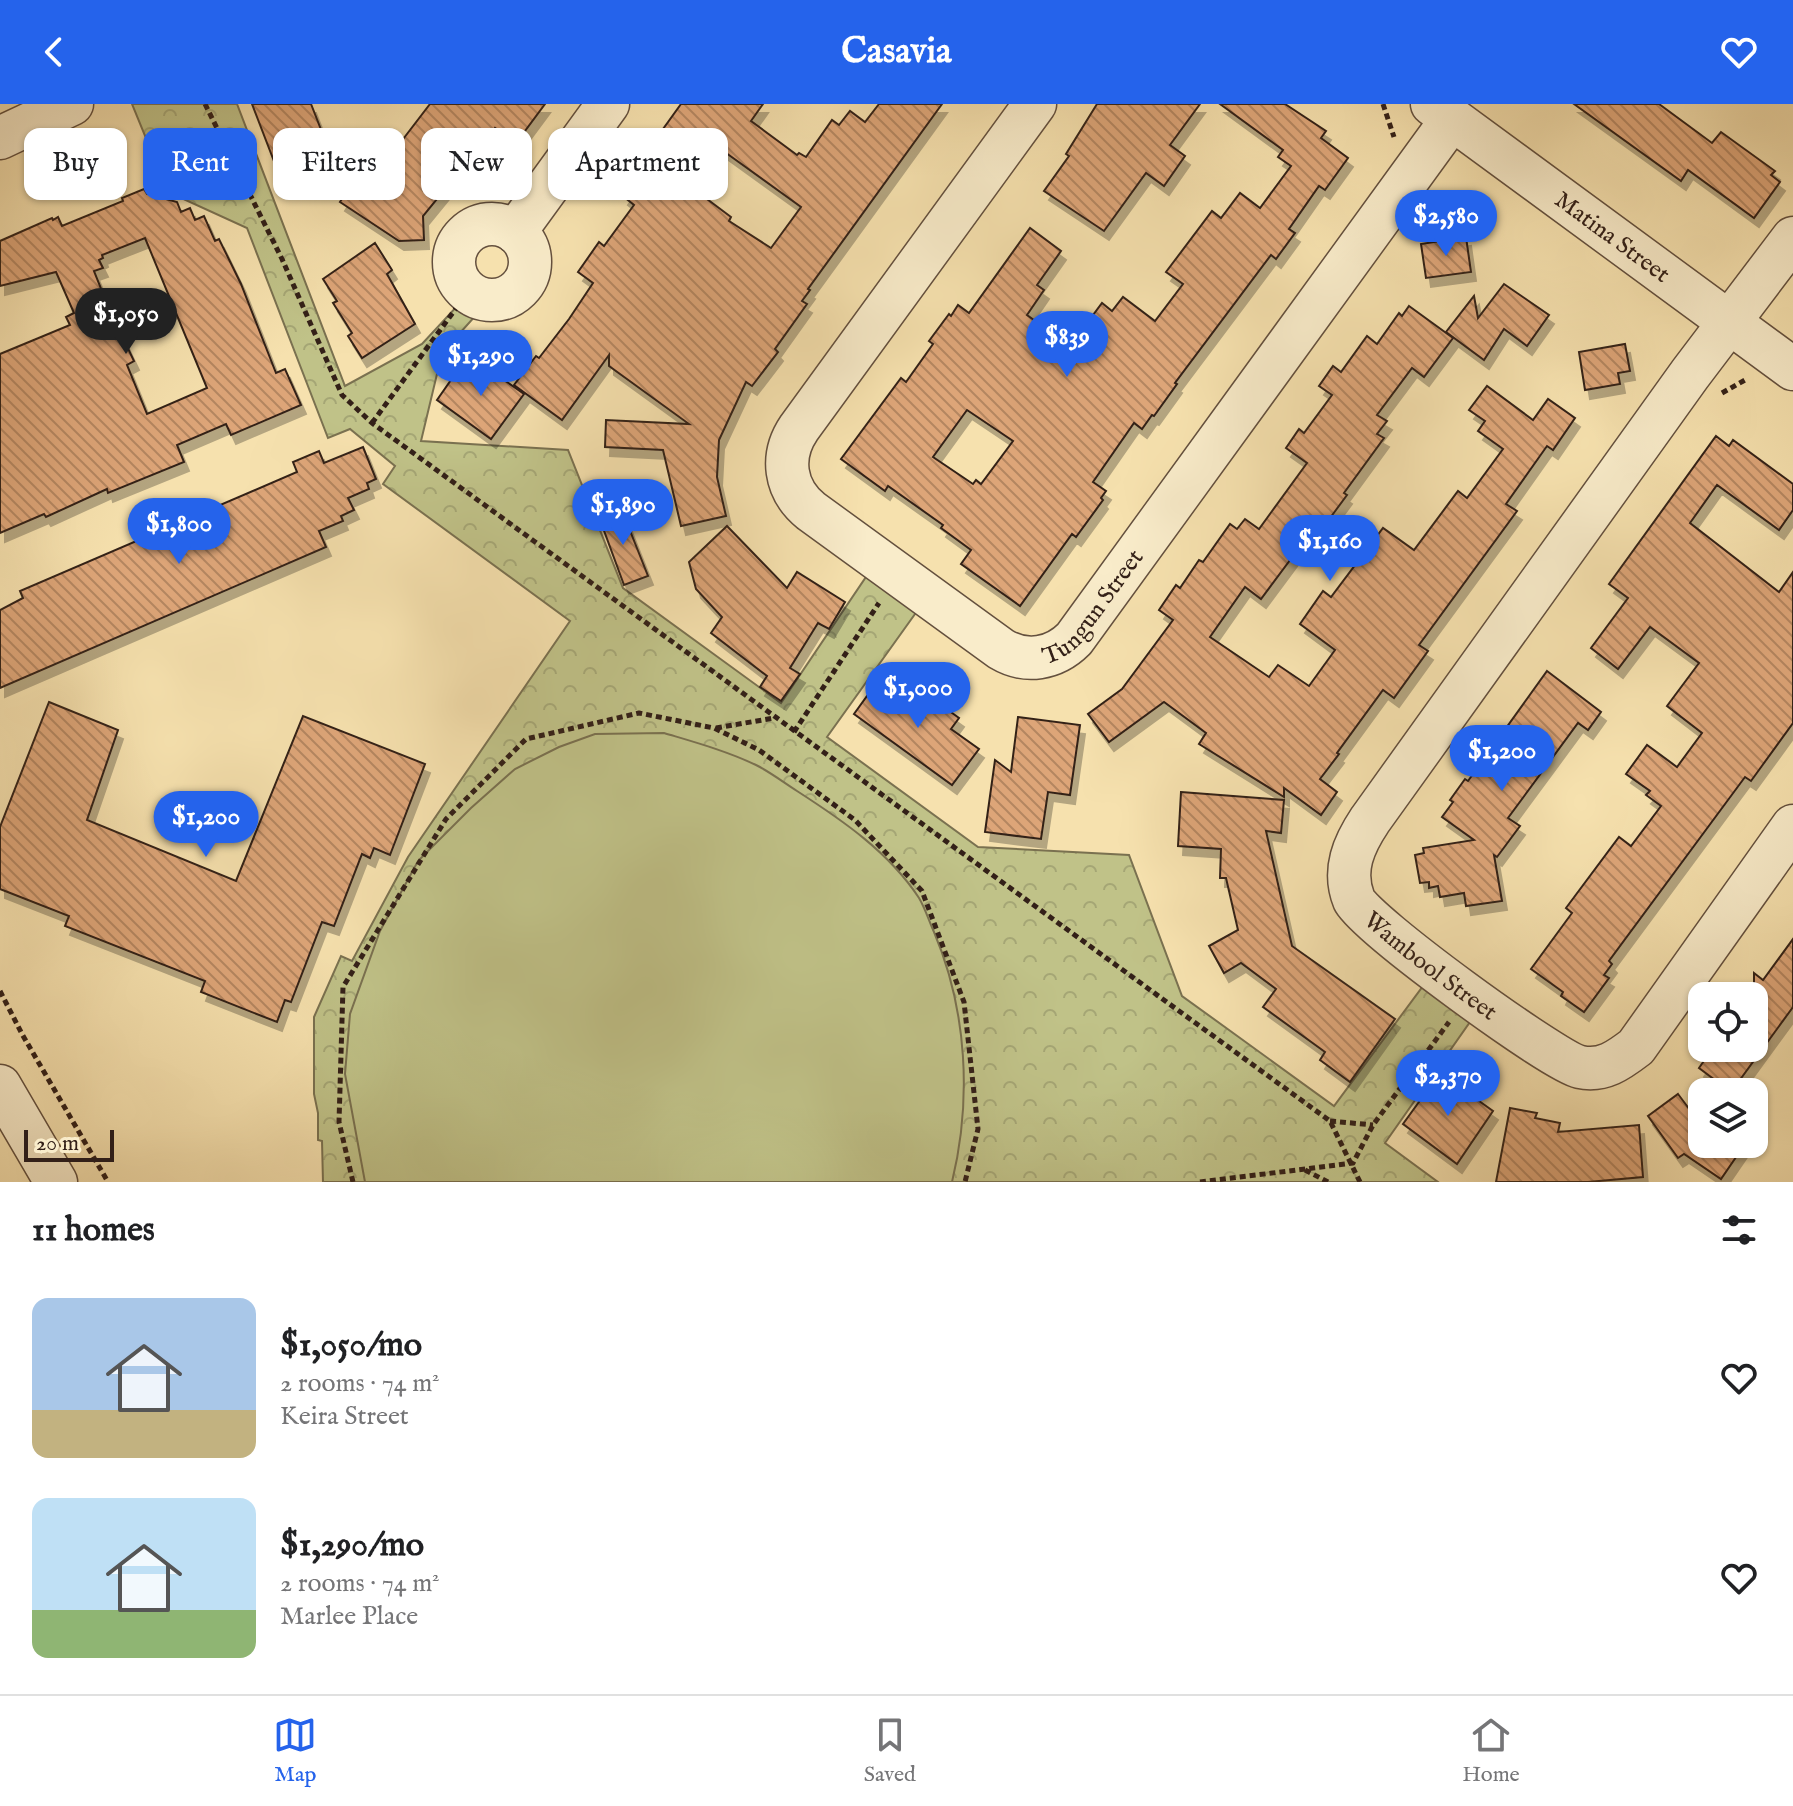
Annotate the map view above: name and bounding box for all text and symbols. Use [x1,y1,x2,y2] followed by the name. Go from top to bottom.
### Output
[841,29,952,75] text: Casavia
[32,30,76,74] icon: back
[1717,30,1761,74] icon: heart
[24,128,127,200] chip: Buy
[143,128,257,200] chip: Rent
[273,128,405,200] chip: Filters
[421,128,532,200] chip: New
[548,128,728,200] chip: Apartment
[1548,185,1676,290] street label: Matina Street
[1381,190,1511,258] pin: $2,580
[1413,199,1479,232] text: $2,580
[61,288,191,356] pin: $1,050
[93,297,159,330] text: $1,050
[1020,311,1114,379] pin: $839
[1044,320,1090,353] text: $839
[416,330,546,398] pin: $1,290
[447,339,515,372] text: $1,290
[558,479,688,547] pin: $1,890
[590,488,656,521] text: $1,890
[114,498,244,566] pin: $1,800
[146,507,212,540] text: $1,800
[1265,515,1395,583] pin: $1,160
[1298,524,1362,557] text: $1,160
[1038,544,1151,673] street label: Tungun Street
[853,662,983,730] pin: $1,000
[883,671,953,704] text: $1,000
[1437,725,1567,793] pin: $1,200
[1468,734,1536,767] text: $1,200
[141,791,271,859] pin: $1,200
[172,800,240,833] text: $1,200
[1356,905,1503,1028] street label: Wambool Street
[1688,982,1768,1158] map controls
[1688,982,1768,1062] button: locate
[1383,1050,1513,1118] pin: $2,370
[1414,1059,1482,1092] text: $2,370
[1688,1078,1768,1158] button: layers
[24,1126,114,1162] scale bar
[36,1130,79,1158] text: 20 m
[1717,1208,1761,1252] icon: filters
[32,1209,155,1252] text: 11 homes
[280,1324,422,1367] text: $1,050/mo
[96,1330,192,1426] icon: home
[1717,1356,1761,1400] icon: heart
[280,1367,440,1400] text: 2 rooms · 74 m²
[280,1400,409,1433] text: Keira Street
[280,1524,424,1567] text: $1,290/mo
[96,1530,192,1626] icon: home
[1717,1556,1761,1600] icon: heart
[280,1567,440,1600] text: 2 rooms · 74 m²
[280,1600,418,1633] text: Marlee Place
[273,1713,317,1789] tab: Map
[864,1713,916,1789] tab: Saved
[1462,1713,1520,1789] tab: Home

